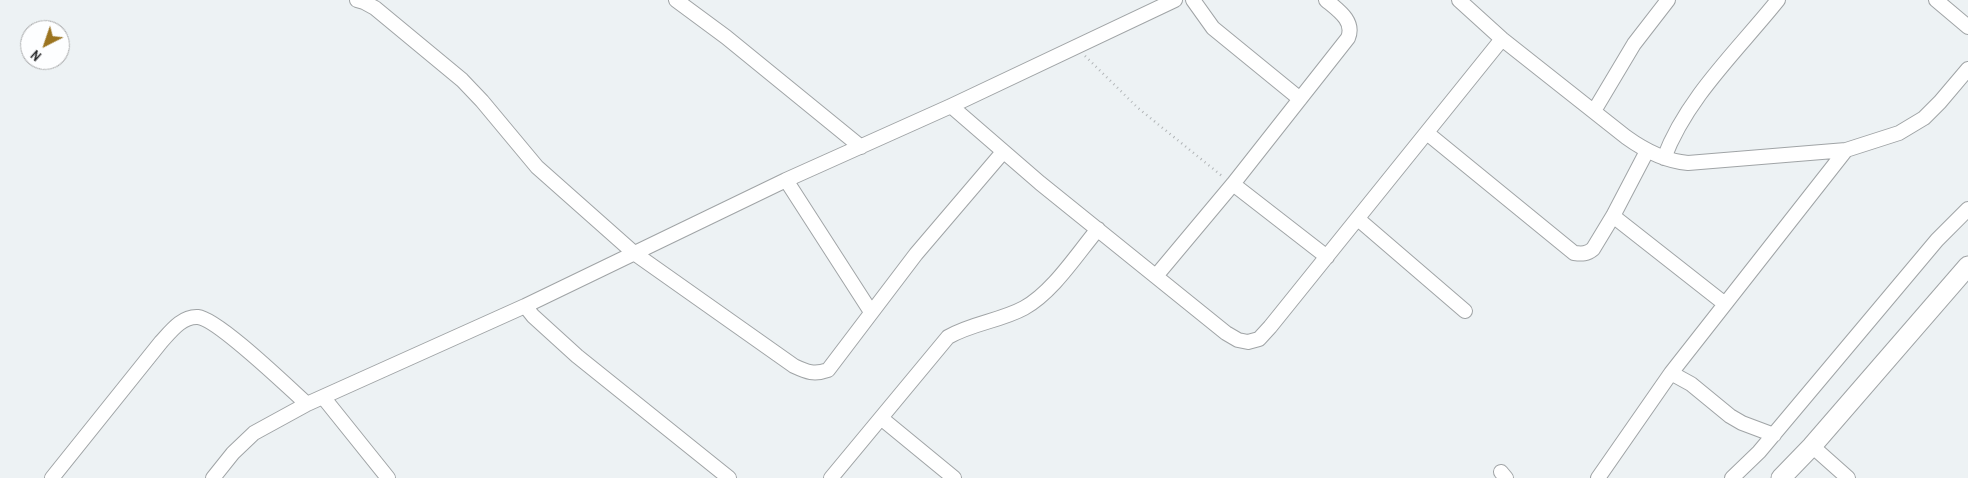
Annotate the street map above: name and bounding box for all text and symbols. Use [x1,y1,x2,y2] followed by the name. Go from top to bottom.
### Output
[20,20,70,70] north arrow
[27,46,45,65] text: N

